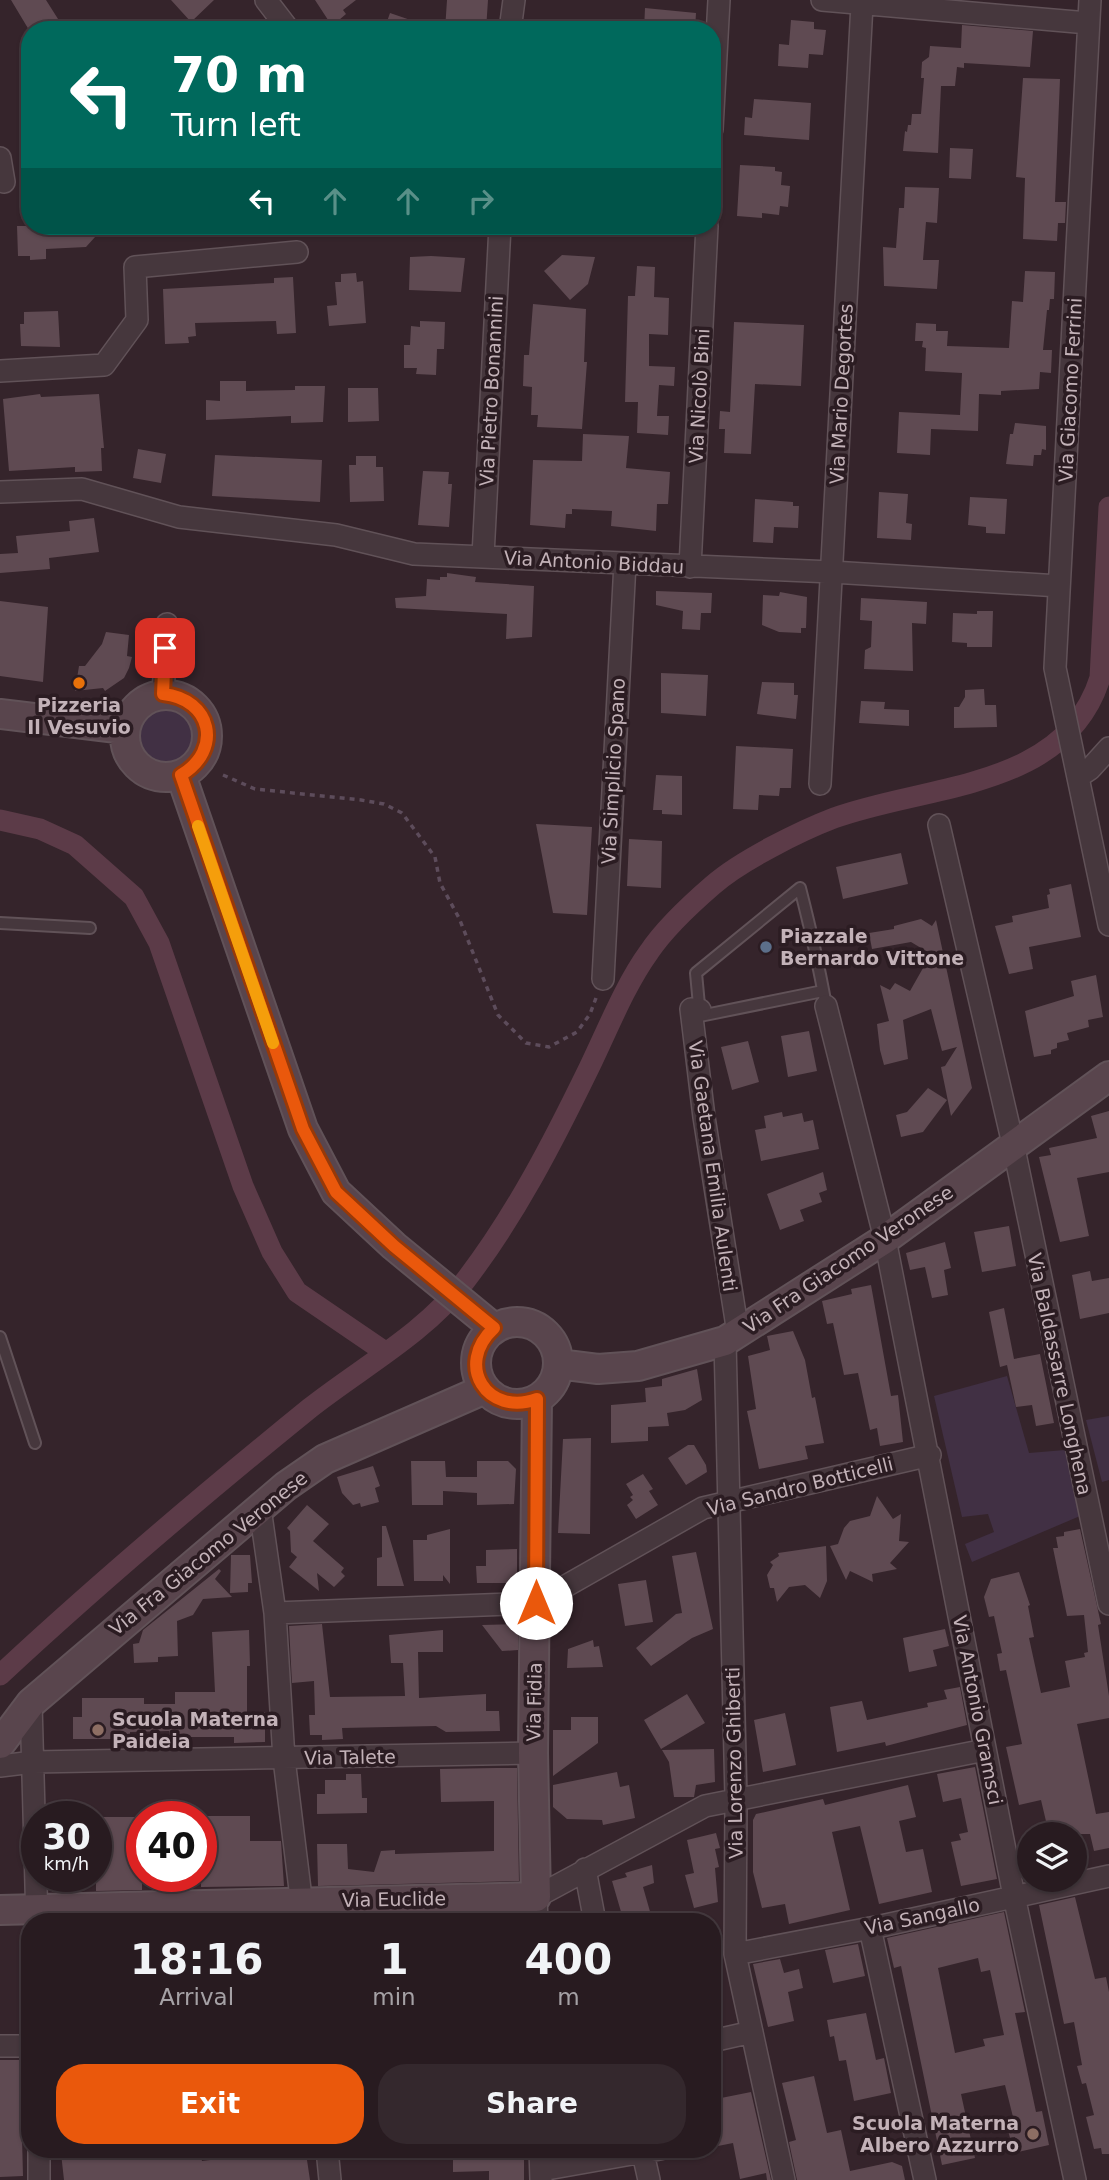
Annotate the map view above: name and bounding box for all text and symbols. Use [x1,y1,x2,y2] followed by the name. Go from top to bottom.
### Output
[171,47,307,104] text: 70 m
[56,49,147,140] icon: left
[171,106,301,144] text: Turn left
[243,182,281,220] icon: left
[316,182,354,220] icon: ahead
[389,182,427,220] icon: ahead
[462,182,500,220] icon: right
[475,295,507,487] street label: Via Pietro Bonannini
[1054,297,1086,483] street label: Via Giacomo Ferrini
[825,303,857,485] street label: Via Mario Degortes
[684,328,714,464] street label: Via Nicolò Bini
[503,546,685,578] street label: Via Antonio Biddau
[135,618,195,678] pin
[146,629,184,667] icon: arrive
[71,675,87,691] marker: Pizzeria Il Vesuvio
[597,677,629,865] street label: Via Simplicio Spano
[27,694,131,738] place label: Pizzeria Il Vesuvio
[780,925,964,969] place label: Piazzale Bernardo Vittone
[758,939,774,955] marker: Piazzale Bernardo Vittone
[684,1039,742,1293] street label: Via Gaetana Emilia Aulenti
[739,1181,957,1337] street label: Via Fra Giacomo Veronese
[1024,1251,1096,1497] street label: Via Baldassarre Longhena
[705,1452,895,1520] street label: Via Sandro Botticelli
[105,1466,311,1640] street label: Via Fra Giacomo Veronese
[499,1566,573,1640] position arrow
[949,1613,1007,1807] street label: Via Antonio Gramsci
[522,1662,546,1742] street label: Via Fidia
[721,1667,747,1859] street label: Via Lorenzo Ghiberti
[112,1708,279,1752] place label: Scuola Materna Paideia
[90,1722,106,1738] marker: Scuola Materna Paideia
[304,1745,396,1769] street label: Via Talete
[126,1801,217,1892] speed limit sign: 40
[42,1817,91,1857] text: 30
[1017,1822,1087,1892] map controls
[1017,1822,1087,1892] button: layers
[44,1853,89,1874] text: km/h
[342,1887,446,1911] street label: Via Euclide
[862,1893,982,1939] street label: Via Sangallo
[130,1935,264,1984] text: 18:16
[379,1935,409,1984] text: 1
[525,1935,612,1984] text: 400
[159,1984,234,2010] text: Arrival
[372,1984,416,2010] text: min
[557,1984,580,2010] text: m
[56,2064,364,2144] button: Exit
[378,2064,686,2144] button: Share
[852,2112,1019,2156] place label: Scuola Materna Albero Azzurro
[1025,2126,1041,2142] marker: Scuola Materna Albero Azzurro

